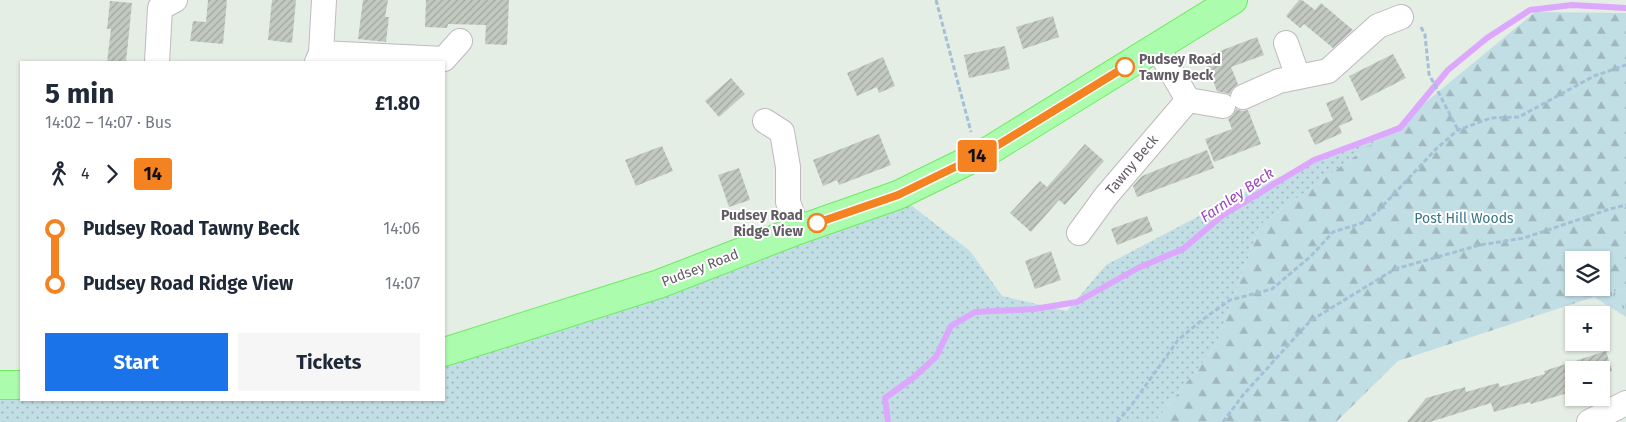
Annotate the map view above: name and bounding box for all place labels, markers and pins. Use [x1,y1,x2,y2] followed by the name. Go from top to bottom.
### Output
[1139,51,1221,84] place label: Pudsey Road Tawny Beck
[1115,57,1135,77] marker: Pudsey Road Tawny Beck
[721,207,804,240] place label: Pudsey Road Ridge View
[807,213,827,233] marker: Pudsey Road Ridge View

